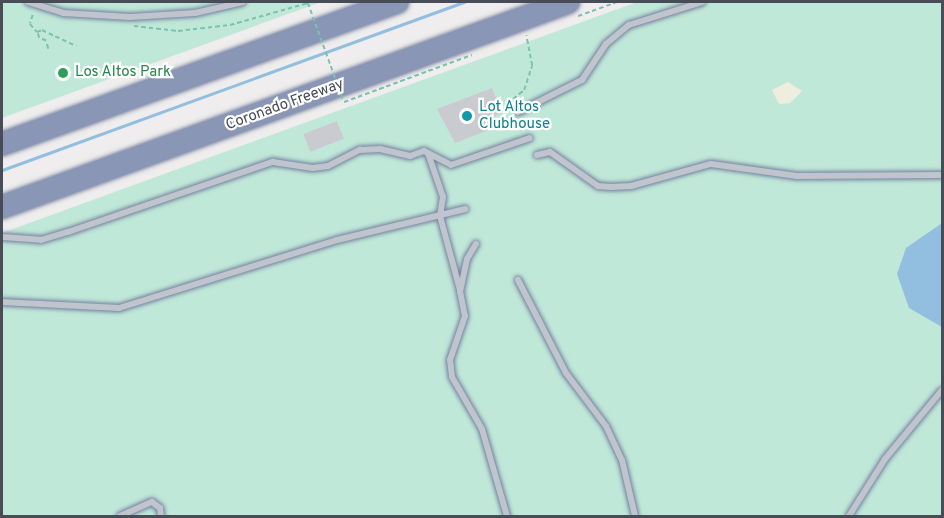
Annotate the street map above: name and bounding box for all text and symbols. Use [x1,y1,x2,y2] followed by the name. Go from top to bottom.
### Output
[75,64,172,82] place label: Los Altos Park
[56,66,70,80] marker: Los Altos Park
[224,75,346,135] street label: Coronado Freeway
[479,98,550,133] place label: Lot Altos Clubhouse
[460,109,474,123] marker: Lot Altos Clubhouse

